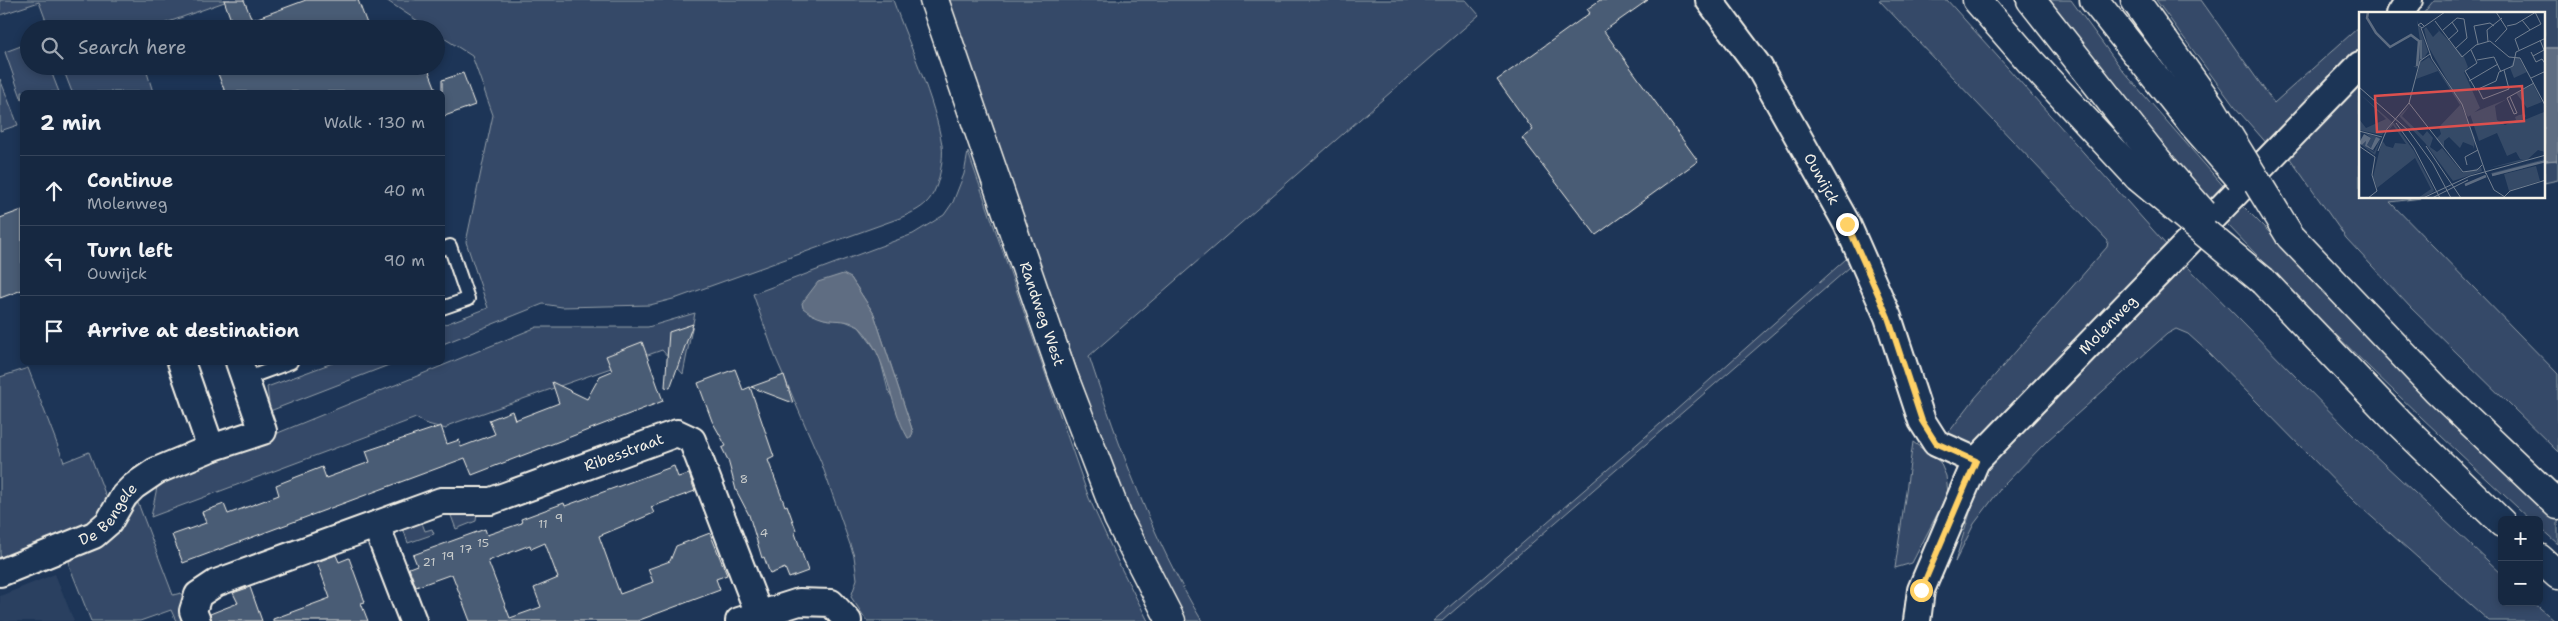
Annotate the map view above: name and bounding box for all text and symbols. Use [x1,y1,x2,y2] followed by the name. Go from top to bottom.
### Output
[2359,12,2546,199] inset map
[20,20,445,75] search box
[38,34,66,62] icon: search
[78,35,187,60] text: Search here
[40,109,101,137] text: 2 min
[324,112,425,133] text: Walk · 130 m
[1799,149,1844,209] street label: Ouwijck
[87,168,173,193] text: Continue
[40,177,68,205] icon: ahead
[383,180,425,201] text: 40 m
[87,193,168,214] text: Molenweg
[1836,213,1859,236] route end
[87,238,173,263] text: Turn left
[40,247,68,275] icon: left
[384,250,425,271] text: 90 m
[1015,259,1069,369] street label: Randweg West
[87,263,147,284] text: Ouwijck
[2074,291,2141,359] street label: Molenweg
[40,317,68,345] icon: arrive
[87,318,299,343] text: Arrive at destination
[581,429,666,476] street label: Ribesstraat
[740,471,748,487] house number: 8
[76,479,141,550] street label: De Bengele
[555,510,563,526] house number: 9
[538,516,548,532] house number: 11
[2498,516,2543,606] map controls
[2498,516,2543,561] button: +
[760,525,768,541] house number: 4
[477,535,489,551] house number: 15
[460,541,472,557] house number: 17
[442,548,454,564] house number: 19
[423,554,435,570] house number: 21
[2498,561,2543,606] button: −
[1910,579,1933,602] route start

